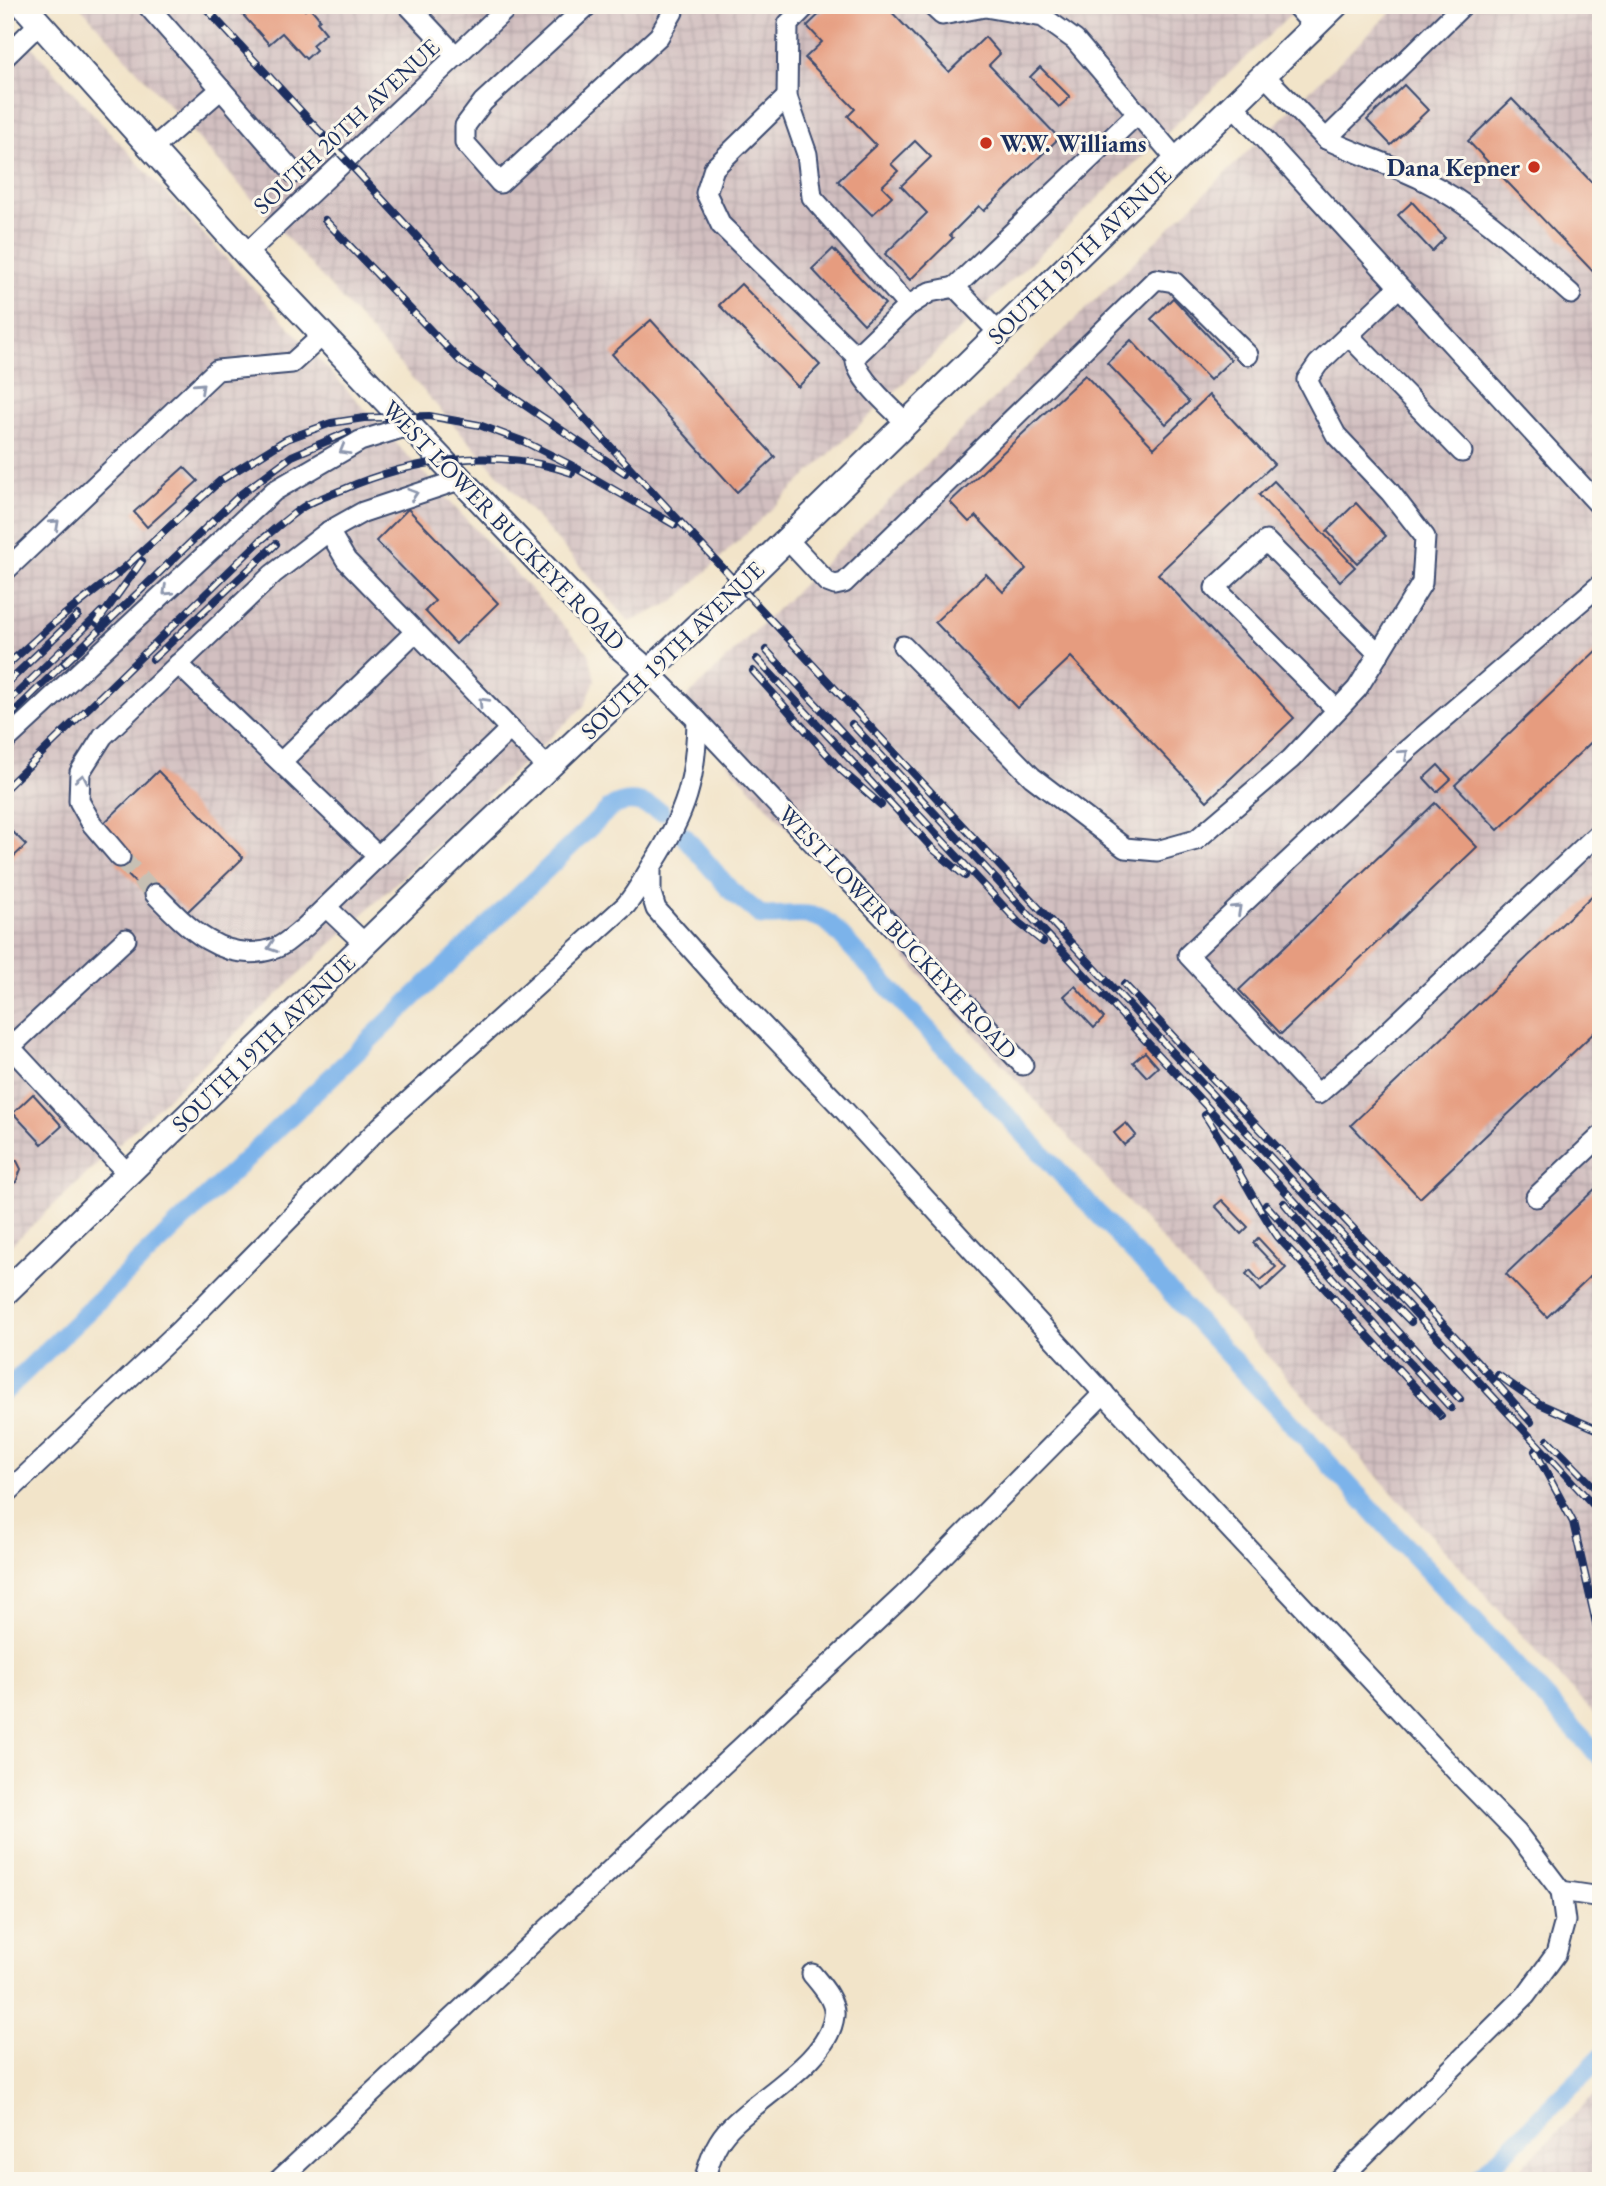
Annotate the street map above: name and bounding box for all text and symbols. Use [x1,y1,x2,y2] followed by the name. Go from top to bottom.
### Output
[246,31,446,221] street label: SOUTH 20TH AVENUE
[1000,128,1147,159] place label: W.W. Williams
[978,135,994,151] marker: W.W. Williams
[1387,152,1520,183] place label: Dana Kepner
[980,159,1178,351] street label: SOUTH 19TH AVENUE
[1526,159,1542,175] marker: Dana Kepner
[192,382,205,395] one-way arrow
[376,393,632,657] street label: WEST LOWER BUCKEYE ROAD
[339,442,352,455] one-way arrow
[407,488,419,502] one-way arrow
[47,520,60,533] one-way arrow
[573,554,771,746] street label: SOUTH 19TH AVENUE
[162,582,175,595] one-way arrow
[479,698,491,710] one-way arrow
[1396,750,1409,762] one-way arrow
[73,773,88,785] one-way arrow
[772,798,1024,1066] street label: WEST LOWER BUCKEYE ROAD
[1229,905,1242,917] one-way arrow
[266,939,279,953] one-way arrow
[164,947,362,1139] street label: SOUTH 19TH AVENUE

